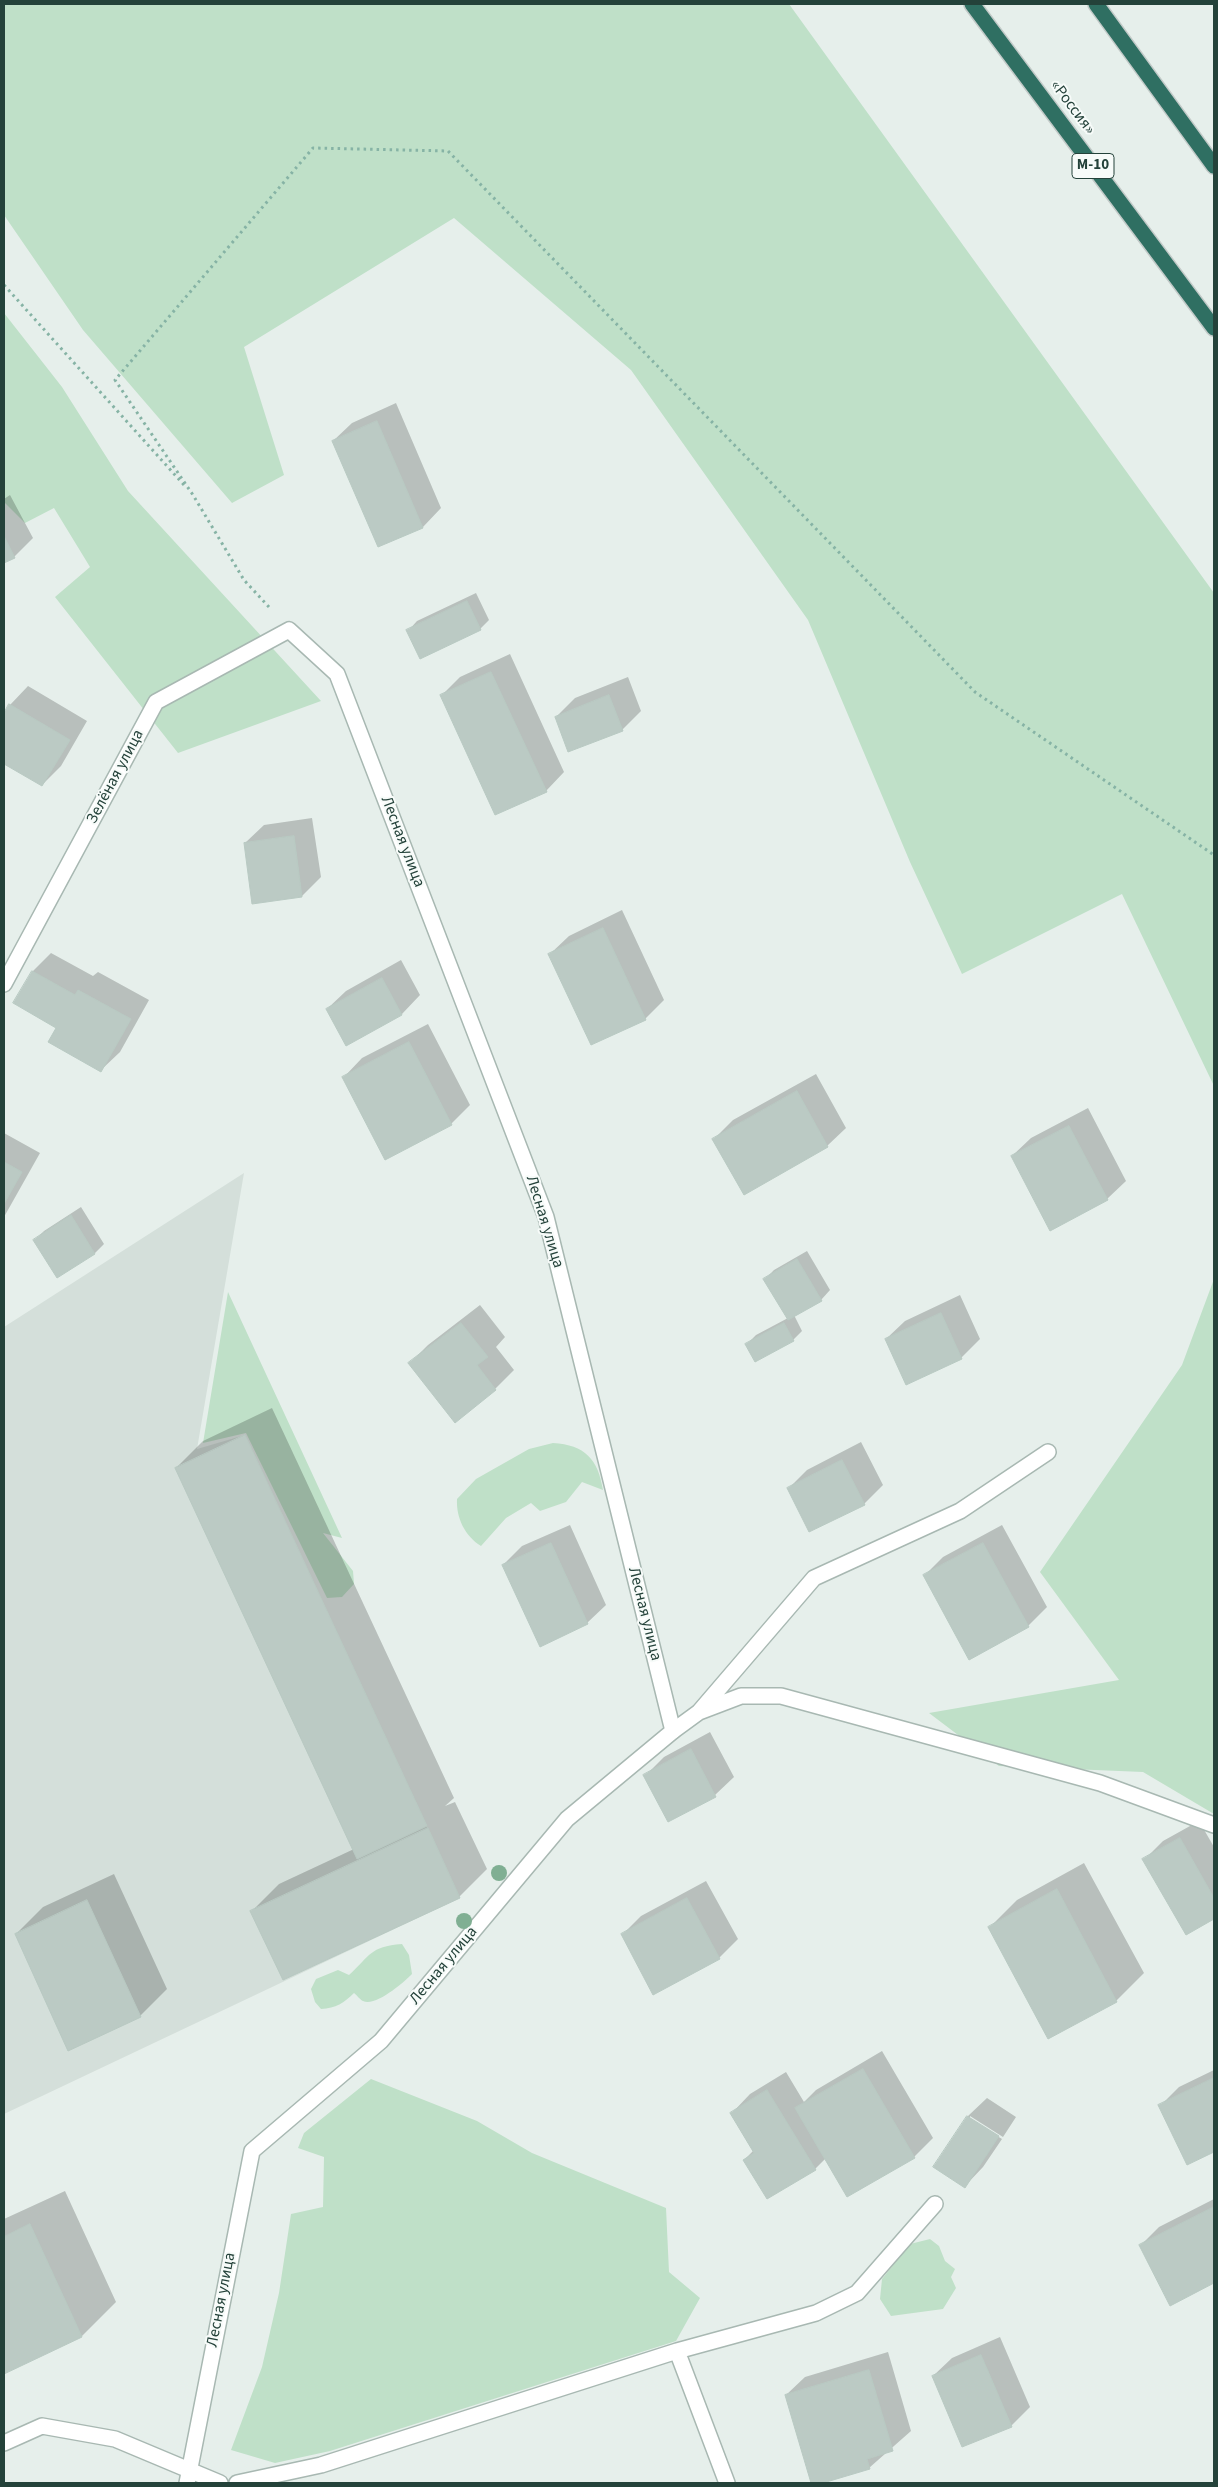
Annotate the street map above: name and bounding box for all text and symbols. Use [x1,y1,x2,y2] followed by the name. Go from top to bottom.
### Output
[1045,77,1099,139] street label: «Россия»
[1072,154,1114,178] road number: М-10
[83,727,149,827] street label: Зелёная улица
[376,794,428,890] street label: Лесная улица
[521,1173,567,1271] street label: Лесная улица
[623,1565,665,1663] street label: Лесная улица
[406,1923,482,2009] street label: Лесная улица
[203,2251,241,2349] street label: Лесная улица

